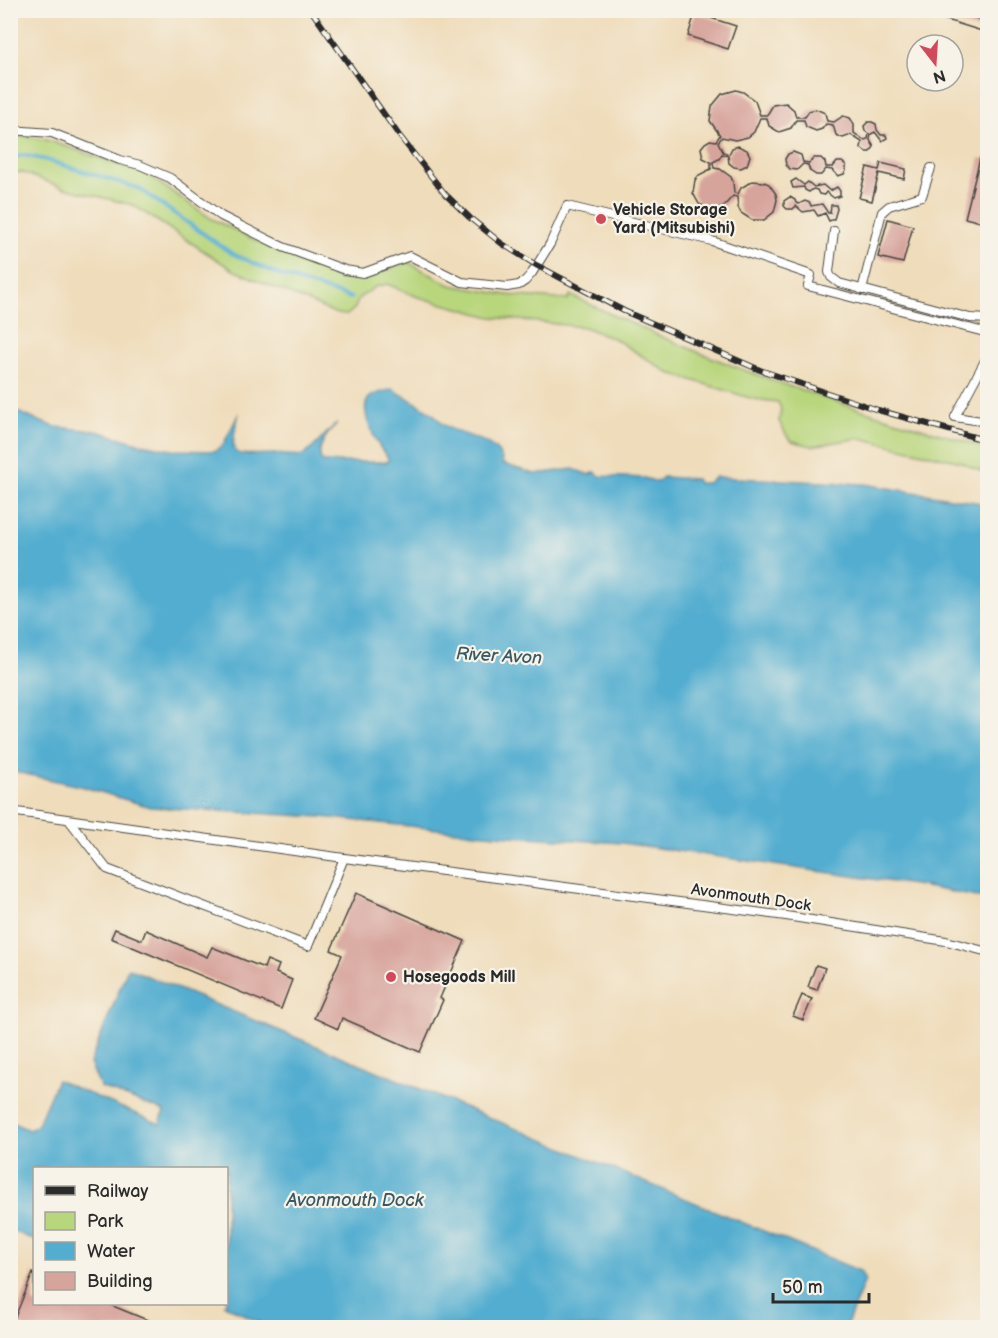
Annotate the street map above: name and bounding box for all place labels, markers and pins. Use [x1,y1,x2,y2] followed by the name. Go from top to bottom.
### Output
[613,201,735,238] place label: Vehicle Storage Yard (Mitsubishi)
[594,212,608,226] marker: Vehicle Storage Yard (Mitsubishi)
[403,968,516,987] place label: Hosegoods Mill
[384,970,398,984] marker: Hosegoods Mill

